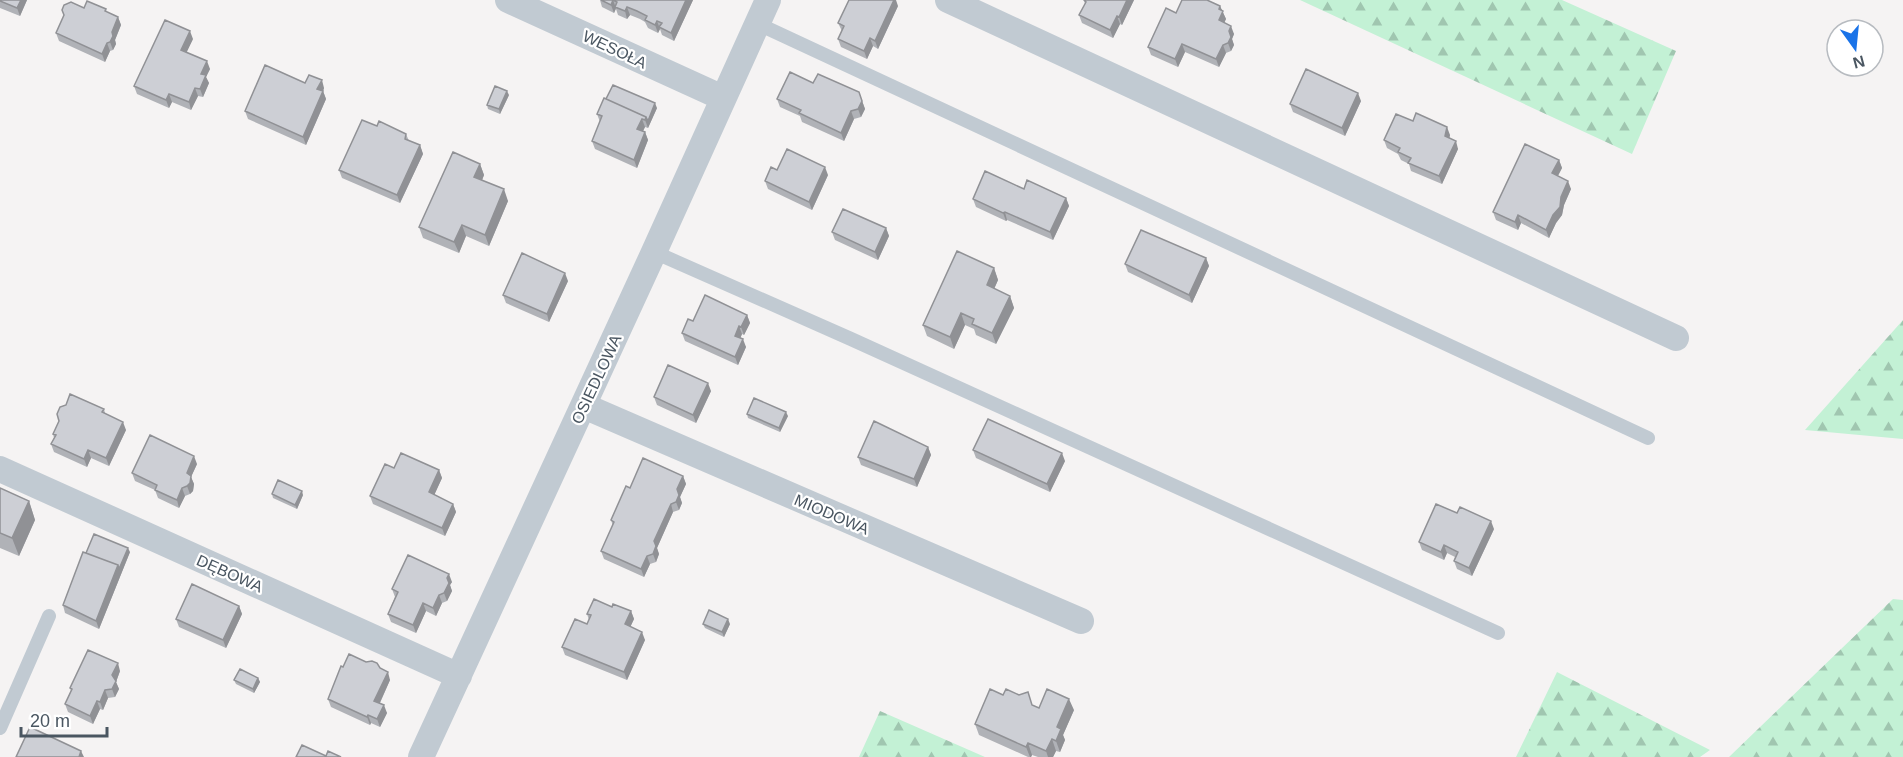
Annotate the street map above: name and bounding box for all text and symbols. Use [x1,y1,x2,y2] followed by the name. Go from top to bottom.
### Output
[1825,18,1885,78] north arrow
[580,27,650,72] street label: WESOŁA
[1851,52,1867,72] text: N
[568,332,625,426] street label: OSIEDLOWA
[792,491,872,538] street label: MIODOWA
[194,551,266,596] street label: DĘBOWA
[21,700,106,738] scale bar
[30,711,70,731] text: 20 m

